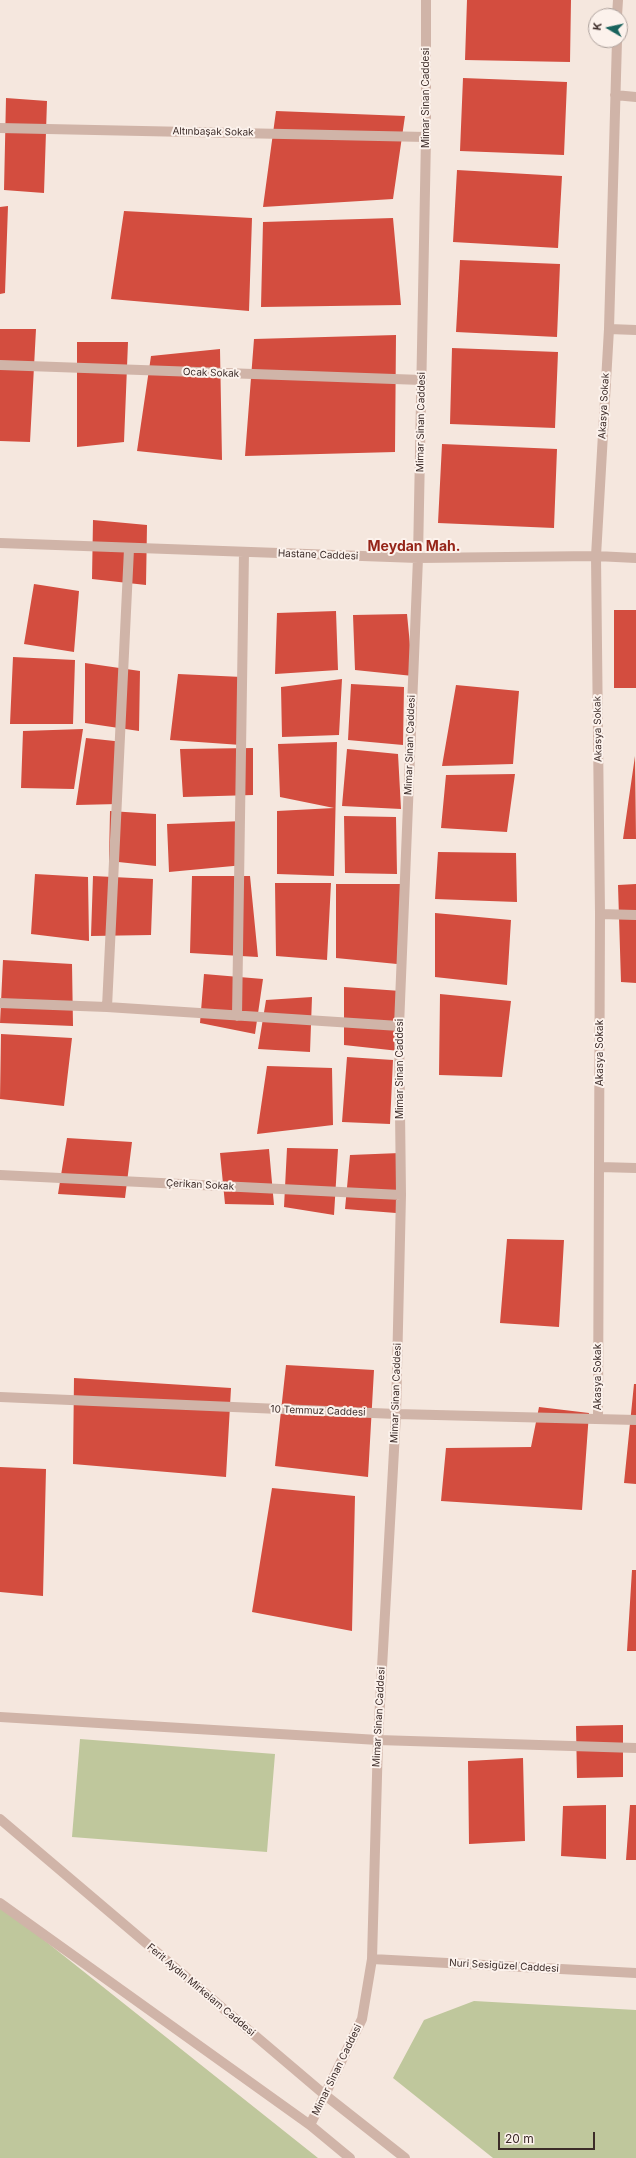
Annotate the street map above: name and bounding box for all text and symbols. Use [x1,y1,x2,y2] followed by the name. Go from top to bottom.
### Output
[588,8,628,48] north arrow
[590,21,605,31] text: K
[420,48,432,148] street label: Mimar Sinan Caddesi
[172,125,254,139] street label: Altınbaşak Sokak
[183,366,239,380] street label: Ocak Sokak
[414,372,428,472] street label: Mimar Sinan Caddesi
[596,373,612,439] street label: Akasya Sokak
[368,539,460,555] district label: Meydan Mah.
[278,548,358,562] street label: Hastane Caddesi
[402,695,418,795] street label: Mimar Sinan Caddesi
[591,696,605,762] street label: Akasya Sokak
[394,1019,406,1119] street label: Mimar Sinan Caddesi
[594,1020,606,1086] street label: Akasya Sokak
[166,1177,234,1193] street label: Çerikan Sokak
[388,1343,404,1443] street label: Mimar Sinan Caddesi
[592,1344,604,1410] street label: Akasya Sokak
[270,1403,366,1419] street label: 10 Temmuz Caddesi
[370,1667,388,1767] street label: Mimar Sinan Caddesi
[144,1941,258,2039] street label: Ferit Aydın Mirkelam Caddesi
[449,1957,559,1975] street label: Nuri Sesigüzel Caddesi
[310,2022,364,2118] street label: Mimar Sinan Caddesi
[500,2124,597,2150] scale bar
[505,2131,534,2146] text: 20 m

